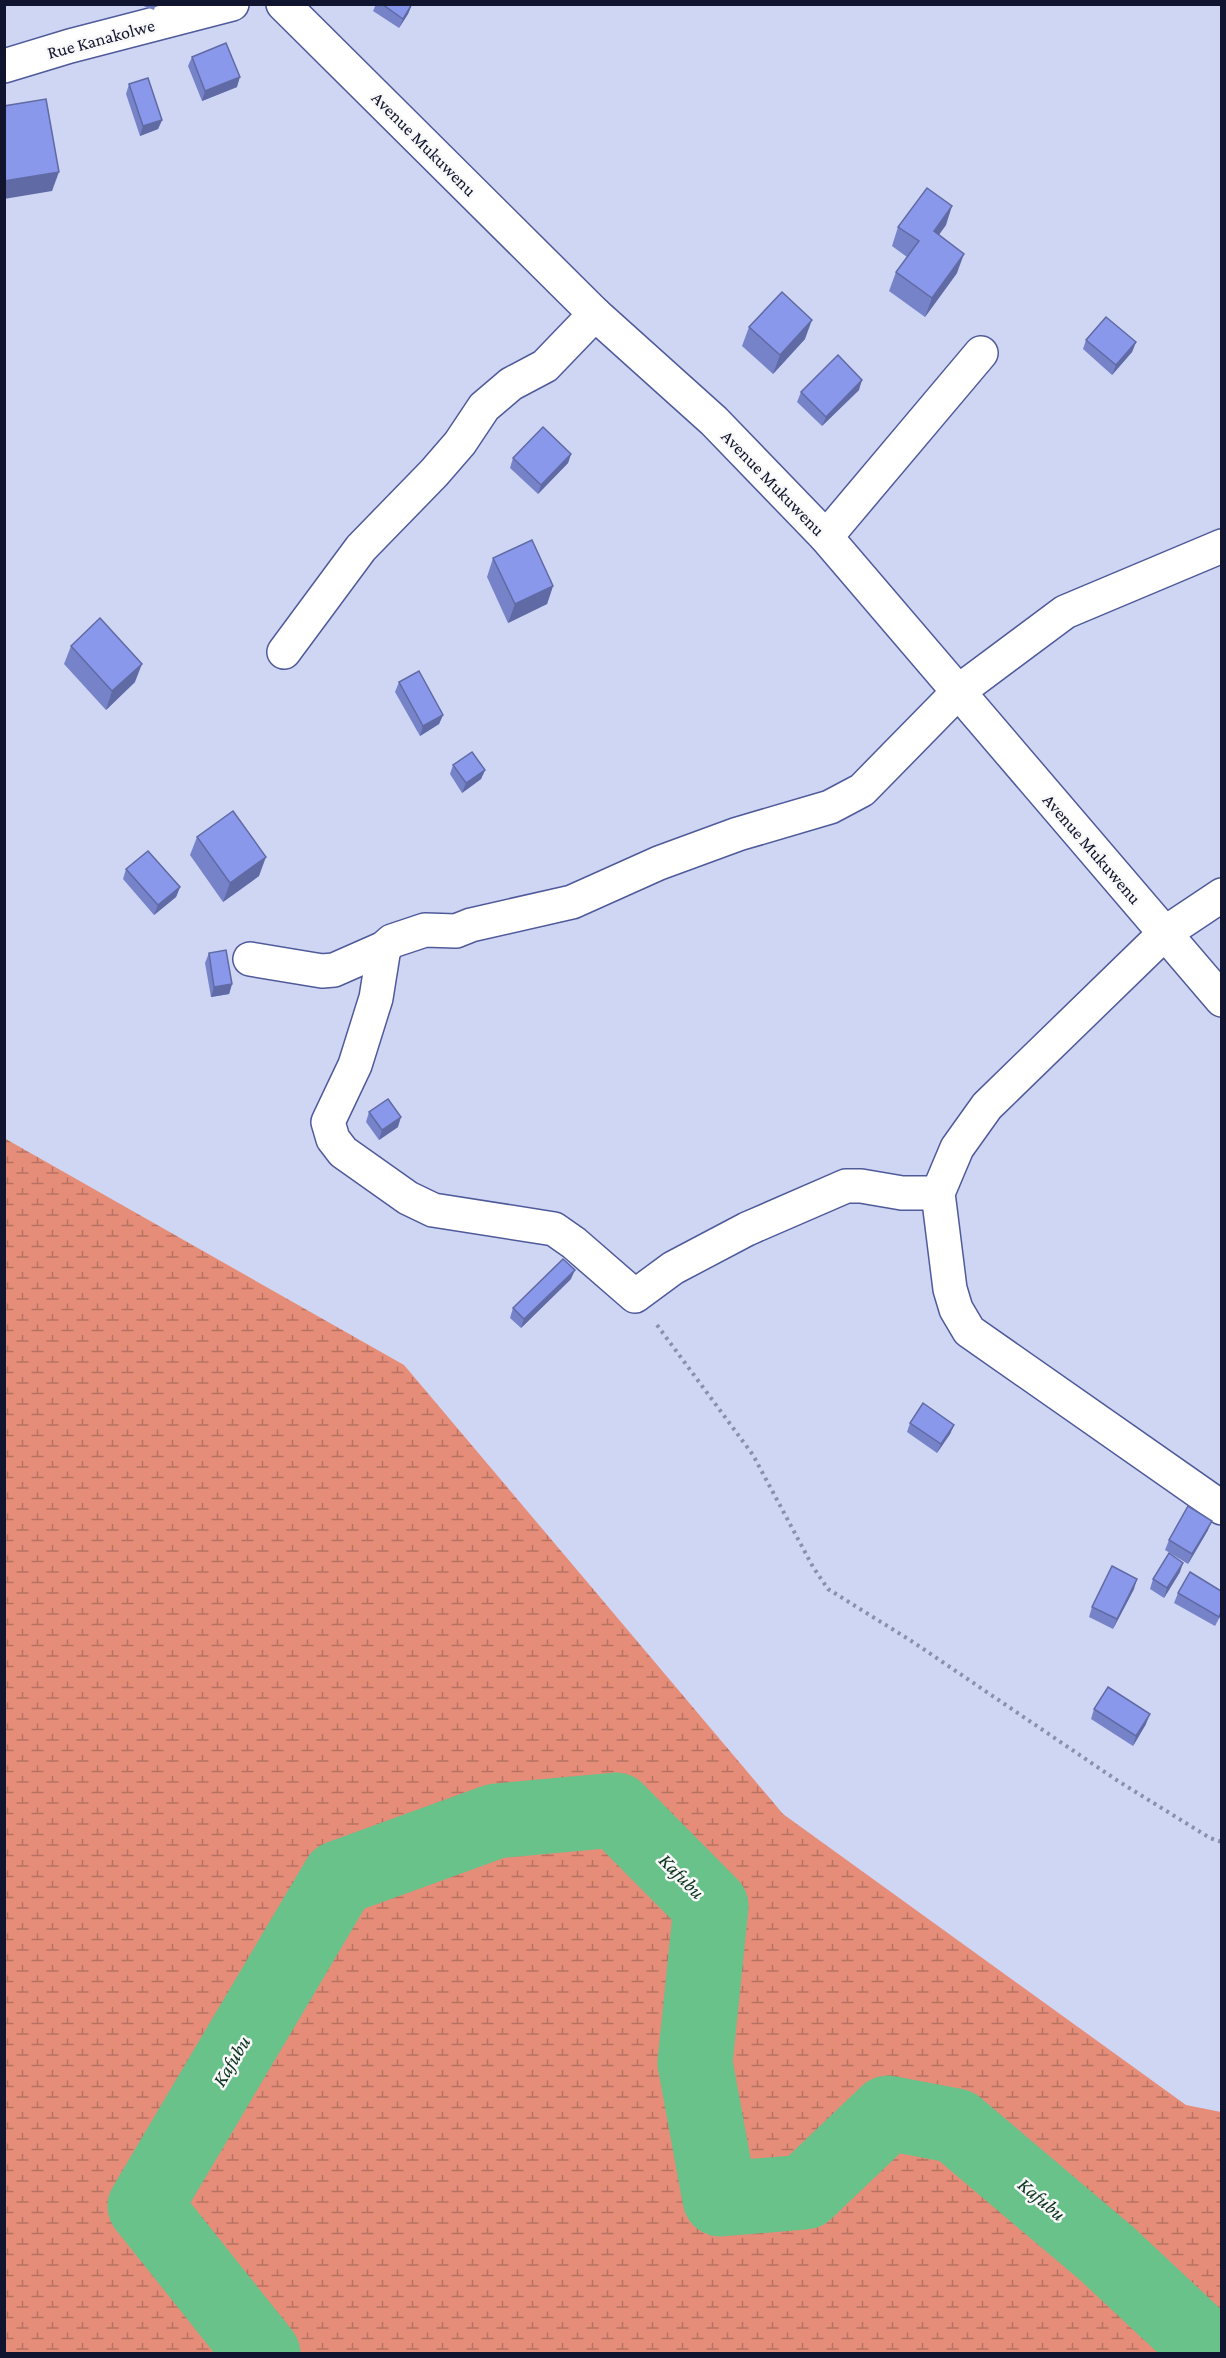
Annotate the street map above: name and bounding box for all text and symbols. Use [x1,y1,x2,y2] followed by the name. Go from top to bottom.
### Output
[45,15,157,63] street label: Rue Kanakolwe
[368,88,481,201] street label: Avenue Mukuwenu
[717,426,829,540] street label: Avenue Mukuwenu
[1039,790,1145,908] street label: Avenue Mukuwenu
[654,1849,709,1904] water label: Kafubu
[207,2032,255,2091] water label: Kafubu
[1013,2173,1070,2226] water label: Kafubu

